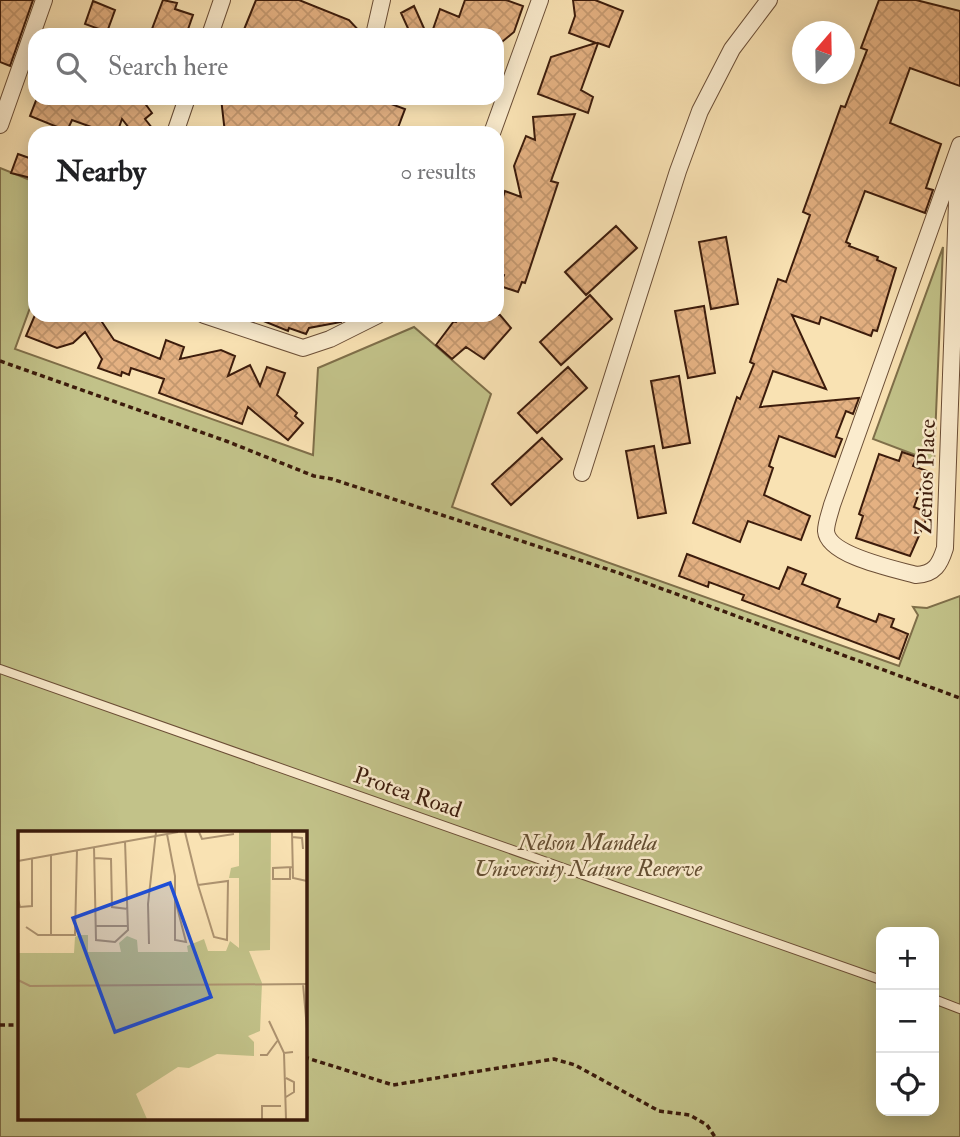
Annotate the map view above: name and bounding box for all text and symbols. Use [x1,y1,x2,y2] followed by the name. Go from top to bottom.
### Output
[792,21,855,84] north arrow
[28,28,504,105] search box
[52,48,90,86] icon: search
[108,51,228,83] text: Search here
[56,153,146,190] text: Nearby
[400,157,476,186] text: 0 results
[909,418,942,536] street label: Zenios Place
[350,760,466,824] street label: Protea Road
[474,828,703,883] park label: Nelson Mandela University Nature Reserve
[18,831,306,1120] inset map
[876,927,939,1116] map controls
[876,927,939,990] button: +
[876,990,939,1053] button: −
[876,1053,939,1116] button: locate

